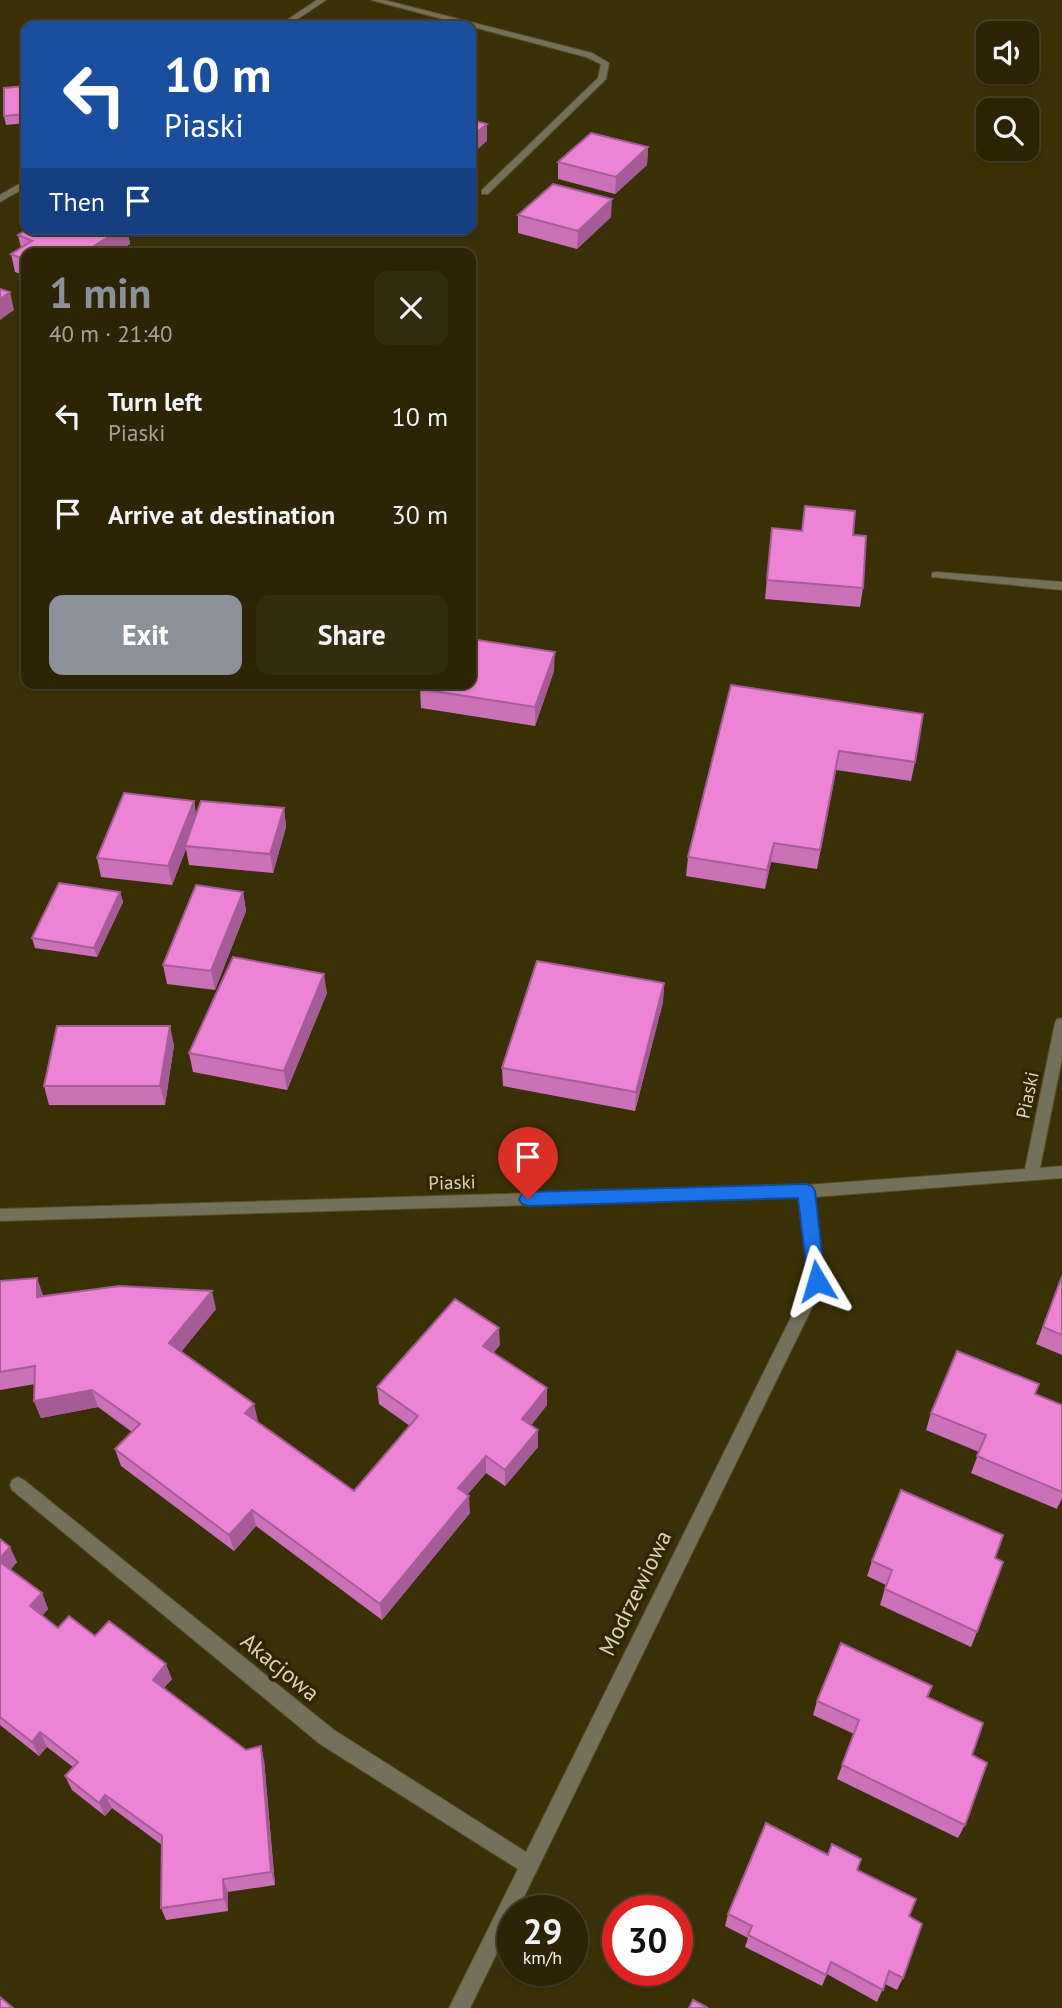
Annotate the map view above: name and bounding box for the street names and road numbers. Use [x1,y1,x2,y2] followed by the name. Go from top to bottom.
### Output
[1010,1069,1044,1121] street label: Piaski
[428,1169,476,1195] street label: Piaski
[592,1526,677,1660] street label: Modrzewiowa
[235,1626,325,1707] street label: Akacjowa

